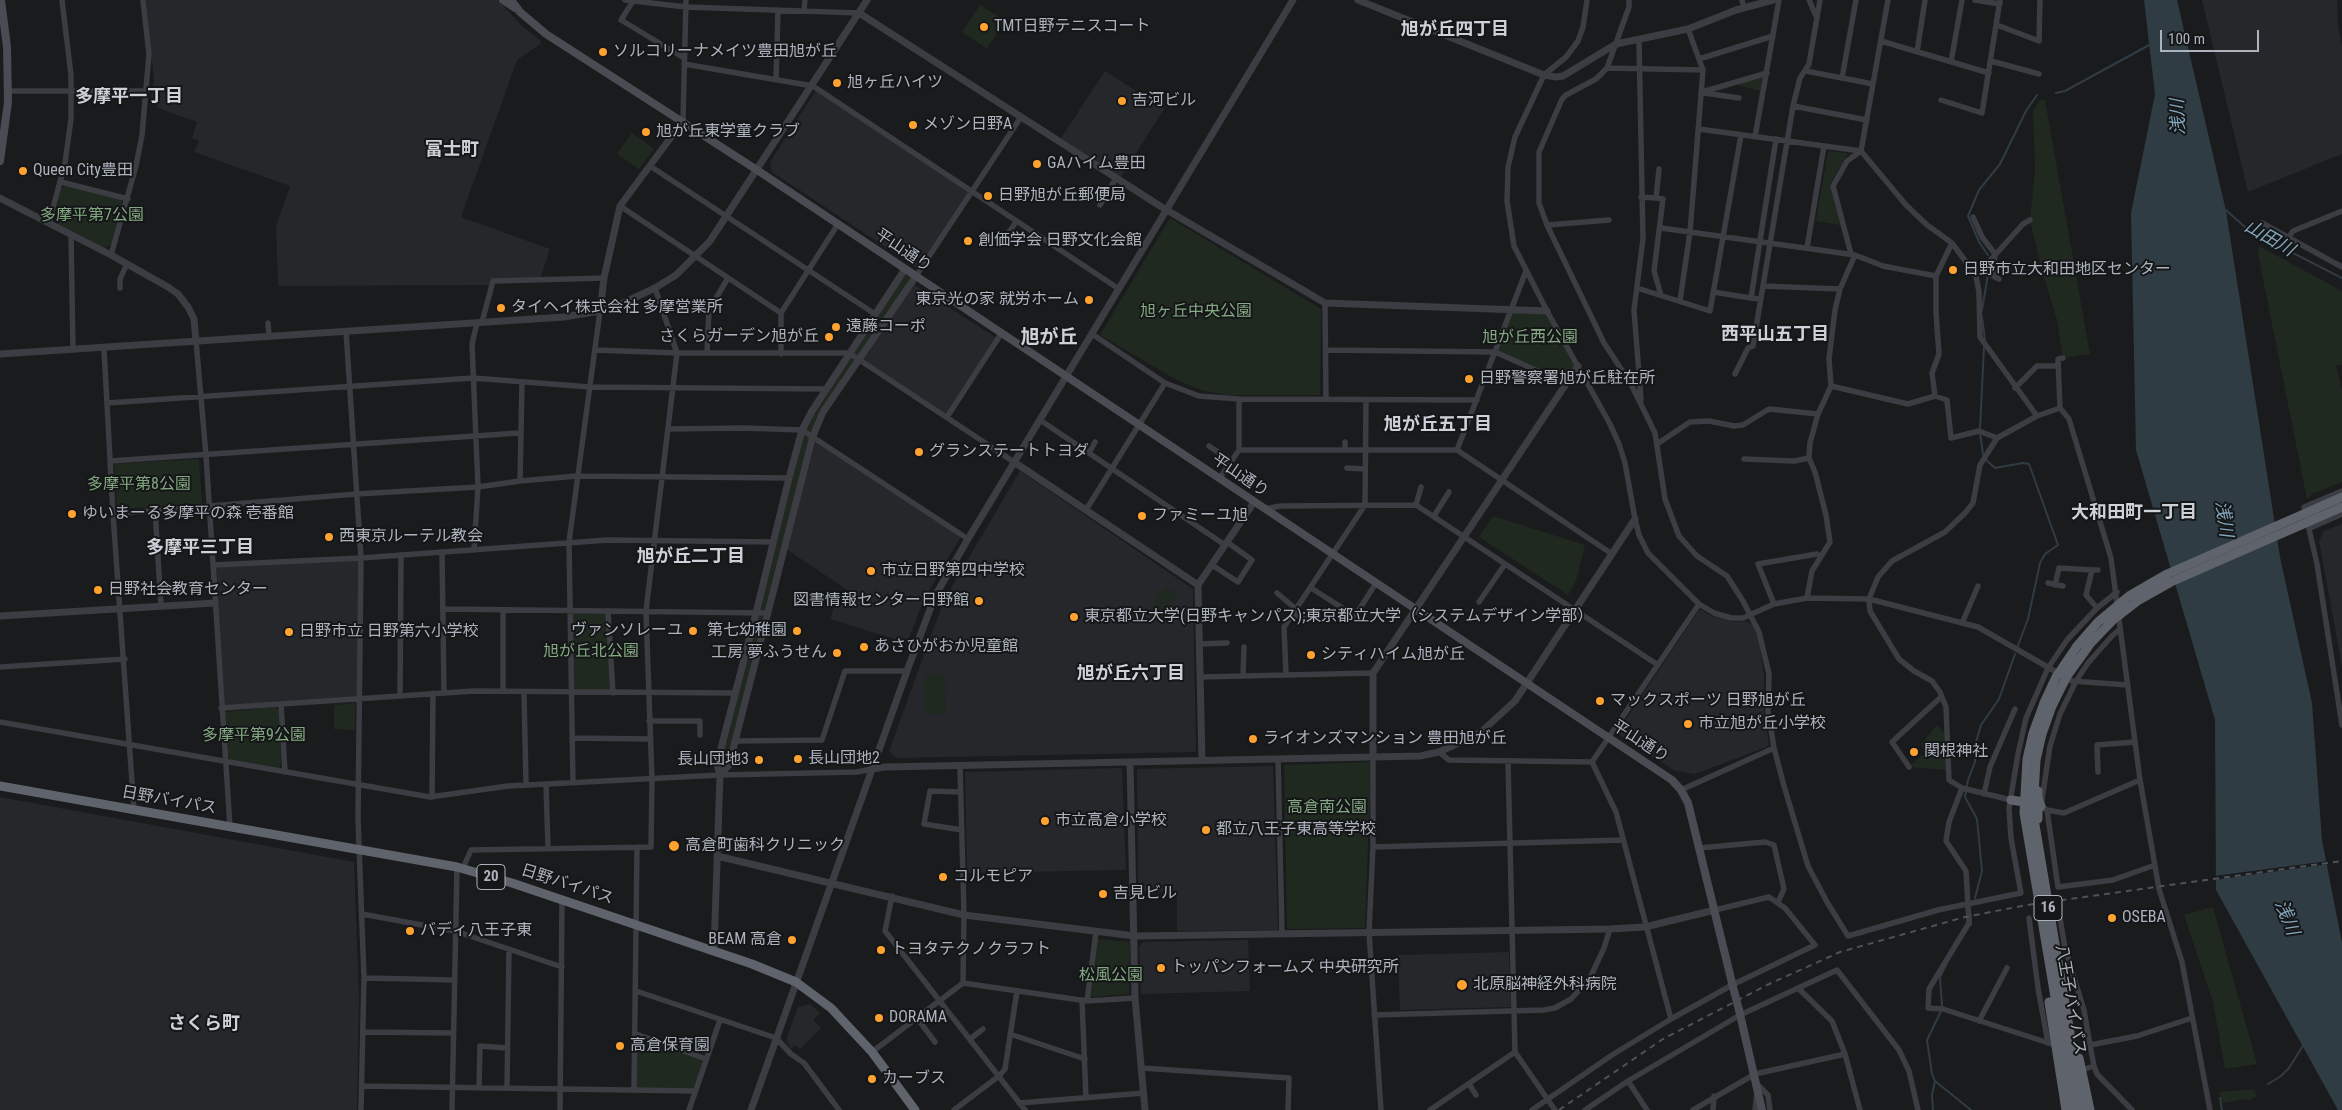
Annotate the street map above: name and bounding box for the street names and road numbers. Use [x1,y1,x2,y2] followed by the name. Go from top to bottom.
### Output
[871,225,935,277] street label: 平山通り
[1208,450,1272,502] street label: 平山通り
[1608,717,1672,767] street label: 平山通り
[120,783,218,819] street label: 日野バイパス
[518,861,616,909] street label: 日野バイパス
[477,864,505,890] road number: 20
[2034,896,2062,920] road number: 16
[2051,943,2089,1057] street label: 八王子バイパス

